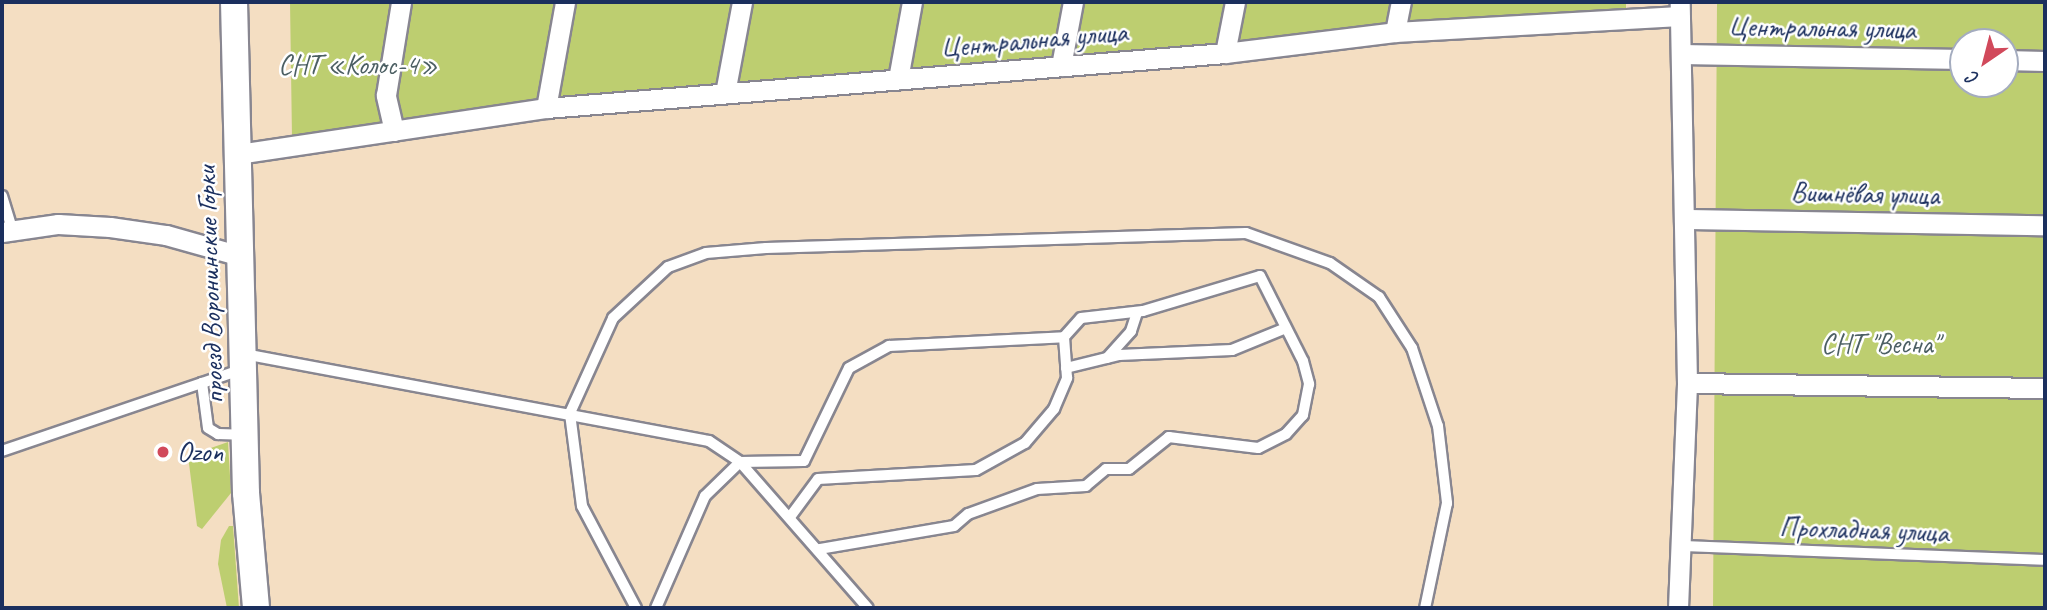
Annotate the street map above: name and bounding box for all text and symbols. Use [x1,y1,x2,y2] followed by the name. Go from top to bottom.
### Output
[1727,10,1917,46] street label: Центральная улица
[938,15,1130,65] street label: Центральная улица
[1949,28,2019,98] north arrow
[278,48,438,82] park label: СНТ «Колос-4»
[1962,66,1984,91] text: С
[189,166,231,404] street label: проезд Воронинские Горки
[1789,176,1941,212] street label: Вишнёвая улица
[1821,327,1939,361] park label: СНТ "Весна"
[177,435,223,469] place label: Ozon
[155,444,171,460] marker: Ozon
[1778,510,1950,550] street label: Прохладная улица

